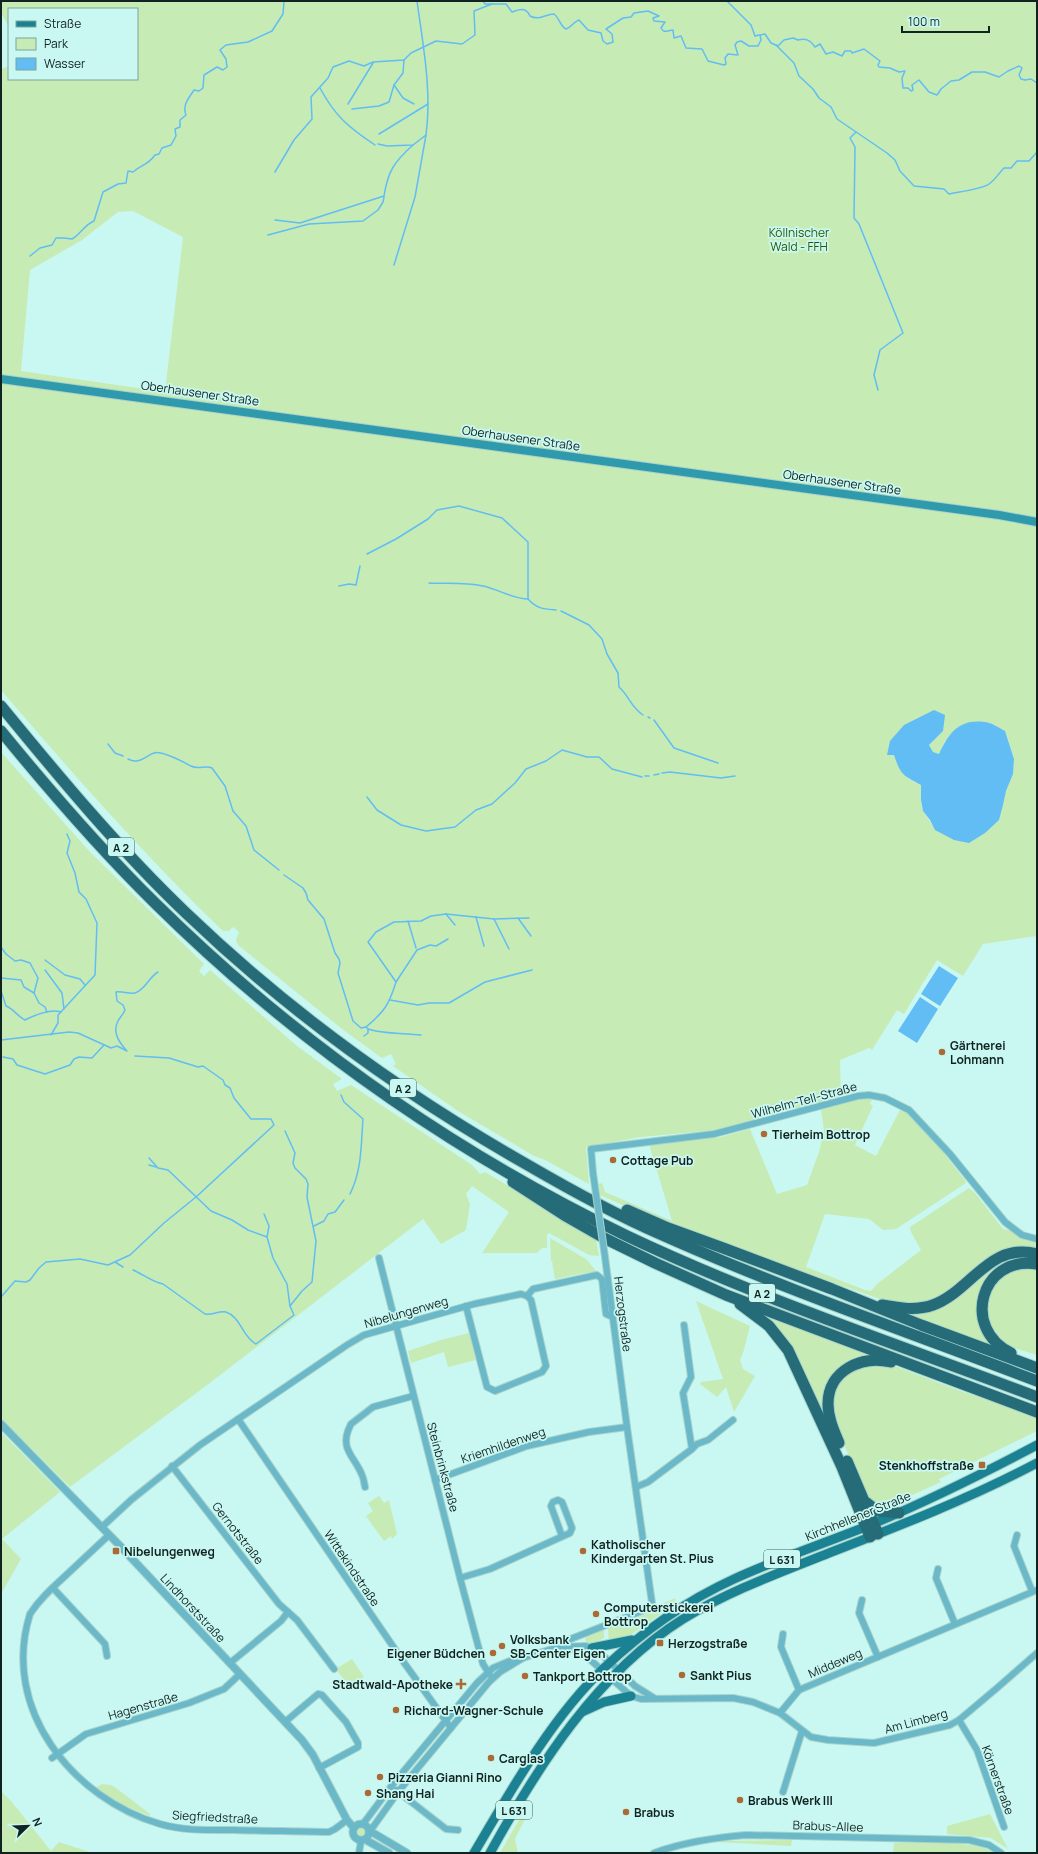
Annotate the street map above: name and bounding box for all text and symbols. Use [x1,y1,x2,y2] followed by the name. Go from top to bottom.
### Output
[8,8,138,80] legend
[902,8,989,34] scale bar
[908,13,940,30] text: 100 m
[44,15,81,32] text: Straße
[44,35,69,52] text: Park
[44,55,86,72] text: Wasser
[769,224,830,255] park label: Köllnischer Wald - FFH
[140,376,260,410] street label: Oberhausener Straße
[461,421,581,455] street label: Oberhausener Straße
[782,465,902,499] street label: Oberhausener Straße
[108,838,134,856] road number: A 2
[950,1037,1006,1068] place label: Gärtnerei Lohmann
[937,1047,947,1057] marker: Gärtnerei Lohmann
[749,1078,859,1122] street label: Wilhelm-Tell-Straße
[390,1079,416,1097] road number: A 2
[772,1126,870,1143] place label: Tierheim Bottrop
[759,1129,769,1139] marker: Tierheim Bottrop
[621,1152,693,1169] place label: Cottage Pub
[608,1155,618,1165] marker: Cottage Pub
[610,1275,636,1353] street label: Herzogstraße
[749,1284,775,1302] road number: A 2
[362,1292,450,1332] street label: Nibelungenweg
[423,1420,463,1514] street label: Steinbrinkstraße
[459,1423,547,1467] street label: Kriemhildenweg
[879,1457,974,1474] place label: Stenkhoffstraße
[977,1460,987,1470] marker: Stenkhoffstraße
[803,1487,913,1545] street label: Kirchhellener Straße
[208,1498,268,1568] street label: Gernotstraße
[320,1526,384,1610] street label: Wittekindstraße
[591,1536,714,1567] place label: Katholischer Kindergarten St. Pius
[124,1543,215,1560] place label: Nibelungenweg
[111,1546,121,1556] marker: Nibelungenweg
[578,1546,588,1556] marker: Katholischer Kindergarten St. Pius
[764,1550,800,1568] road number: L 631
[157,1570,229,1646] street label: Lindhorststraße
[604,1599,713,1630] place label: Computerstickerei Bottrop
[591,1609,601,1619] marker: Computerstickerei Bottrop
[510,1631,606,1662] place label: Volksbank SB-Center Eigen
[668,1635,747,1652] place label: Herzogstraße
[655,1638,665,1648] marker: Herzogstraße
[497,1641,507,1651] marker: Volksbank SB-Center Eigen
[805,1644,865,1682] street label: Middeweg
[387,1645,485,1662] place label: Eigener Büdchen
[488,1648,498,1658] marker: Eigener Büdchen
[690,1667,752,1684] place label: Sankt Pius
[533,1668,632,1685] place label: Tankport Bottrop
[677,1670,687,1680] marker: Sankt Pius
[520,1671,530,1681] marker: Tankport Bottrop
[332,1676,453,1693] place label: Stadtwald-Apotheke
[456,1679,466,1689] marker: Stadtwald-Apotheke
[106,1688,180,1724] street label: Hagenstraße
[404,1702,544,1719] place label: Richard-Wagner-Schule
[883,1704,949,1738] street label: Am Limberg
[391,1705,401,1715] marker: Richard-Wagner-Schule
[978,1743,1018,1817] street label: Körnerstraße
[499,1750,544,1767] place label: Carglas
[486,1753,496,1763] marker: Carglas
[388,1769,502,1786] place label: Pizzeria Gianni Rino
[375,1772,385,1782] marker: Pizzeria Gianni Rino
[376,1785,435,1802] place label: Shang Hai
[363,1788,373,1798] marker: Shang Hai
[748,1792,833,1809] place label: Brabus Werk III
[735,1795,745,1805] marker: Brabus Werk III
[496,1801,532,1819] road number: L 631
[634,1804,675,1821] place label: Brabus
[8,1806,48,1846] north arrow
[172,1806,258,1828] street label: Siegfriedstraße
[621,1807,631,1817] marker: Brabus
[29,1815,46,1829] text: N
[792,1816,864,1836] street label: Brabus-Allee

